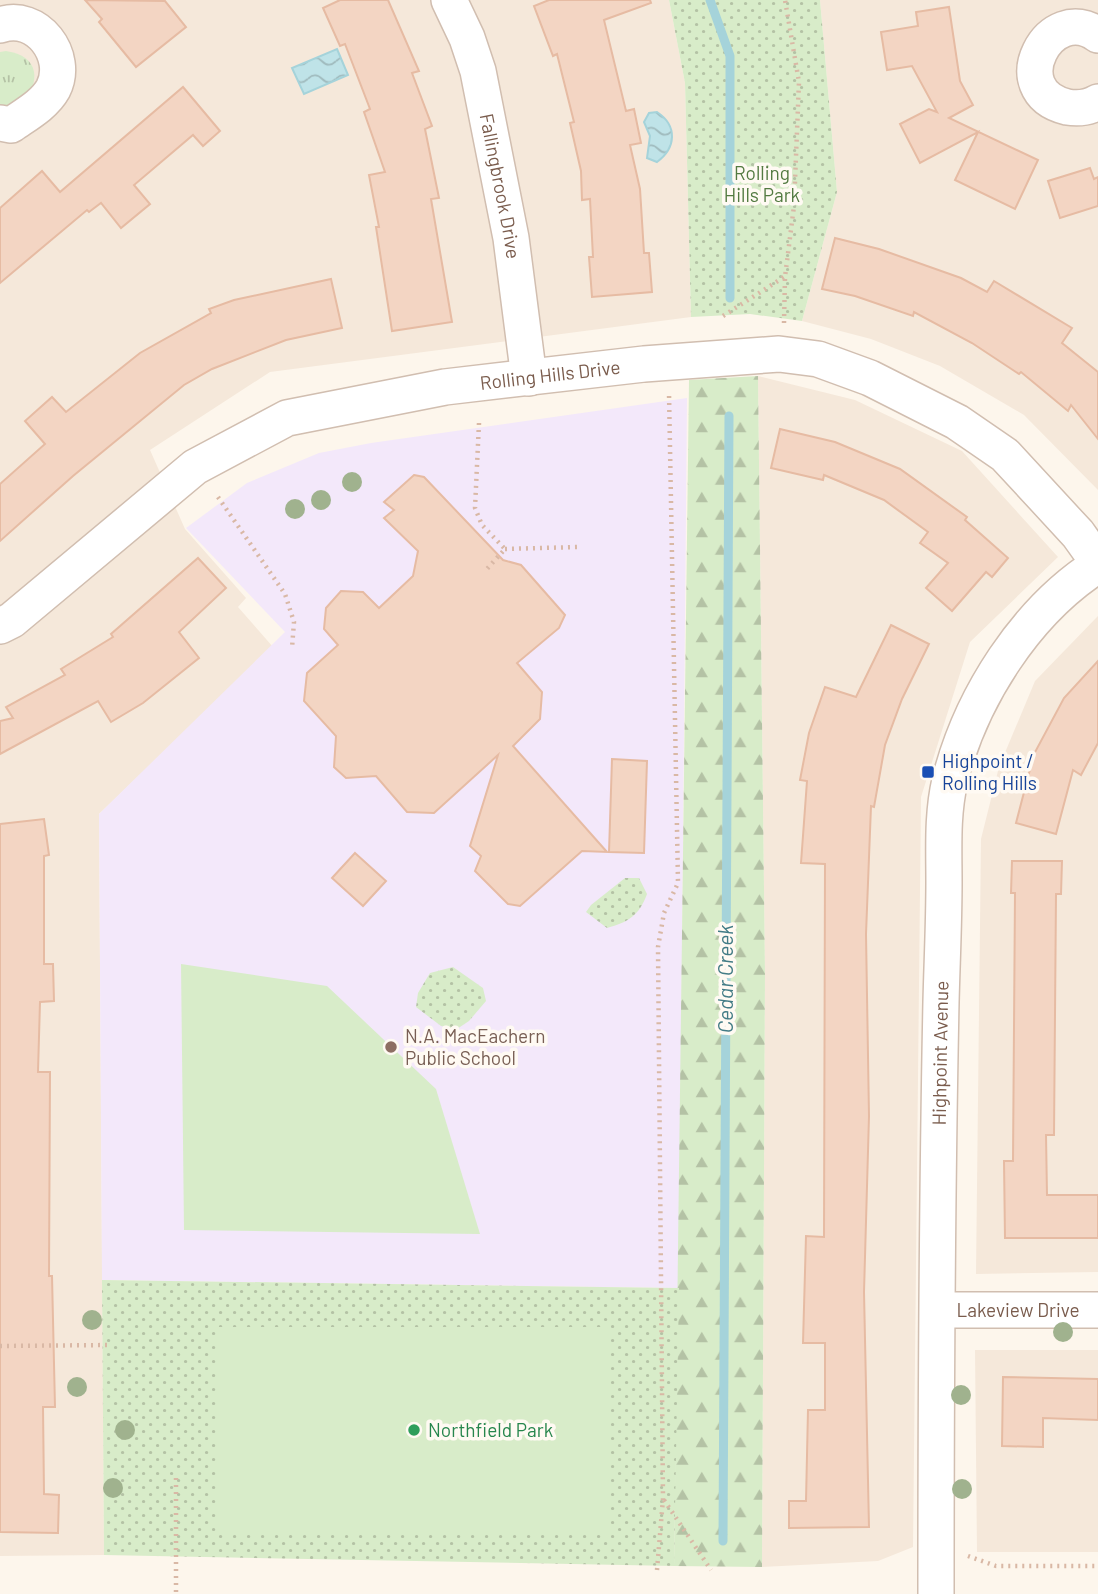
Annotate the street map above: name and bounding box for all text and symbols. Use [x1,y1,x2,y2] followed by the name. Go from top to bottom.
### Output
[476,111,526,260] street label: Fallingbrook Drive
[724,161,800,206] park label: Rolling Hills Park
[479,355,621,394] street label: Rolling Hills Drive
[942,749,1037,794] place label: Highpoint / Rolling Hills
[920,764,936,780] marker: Highpoint / Rolling Hills
[712,924,737,1033] water label: Cedar Creek
[927,980,953,1126] street label: Highpoint Avenue
[405,1024,545,1069] place label: N.A. MacEachern Public School
[383,1039,399,1055] marker: N.A. MacEachern Public School
[956,1298,1080,1321] street label: Lakeview Drive
[428,1418,553,1441] place label: Northfield Park
[406,1422,422,1438] marker: Northfield Park

